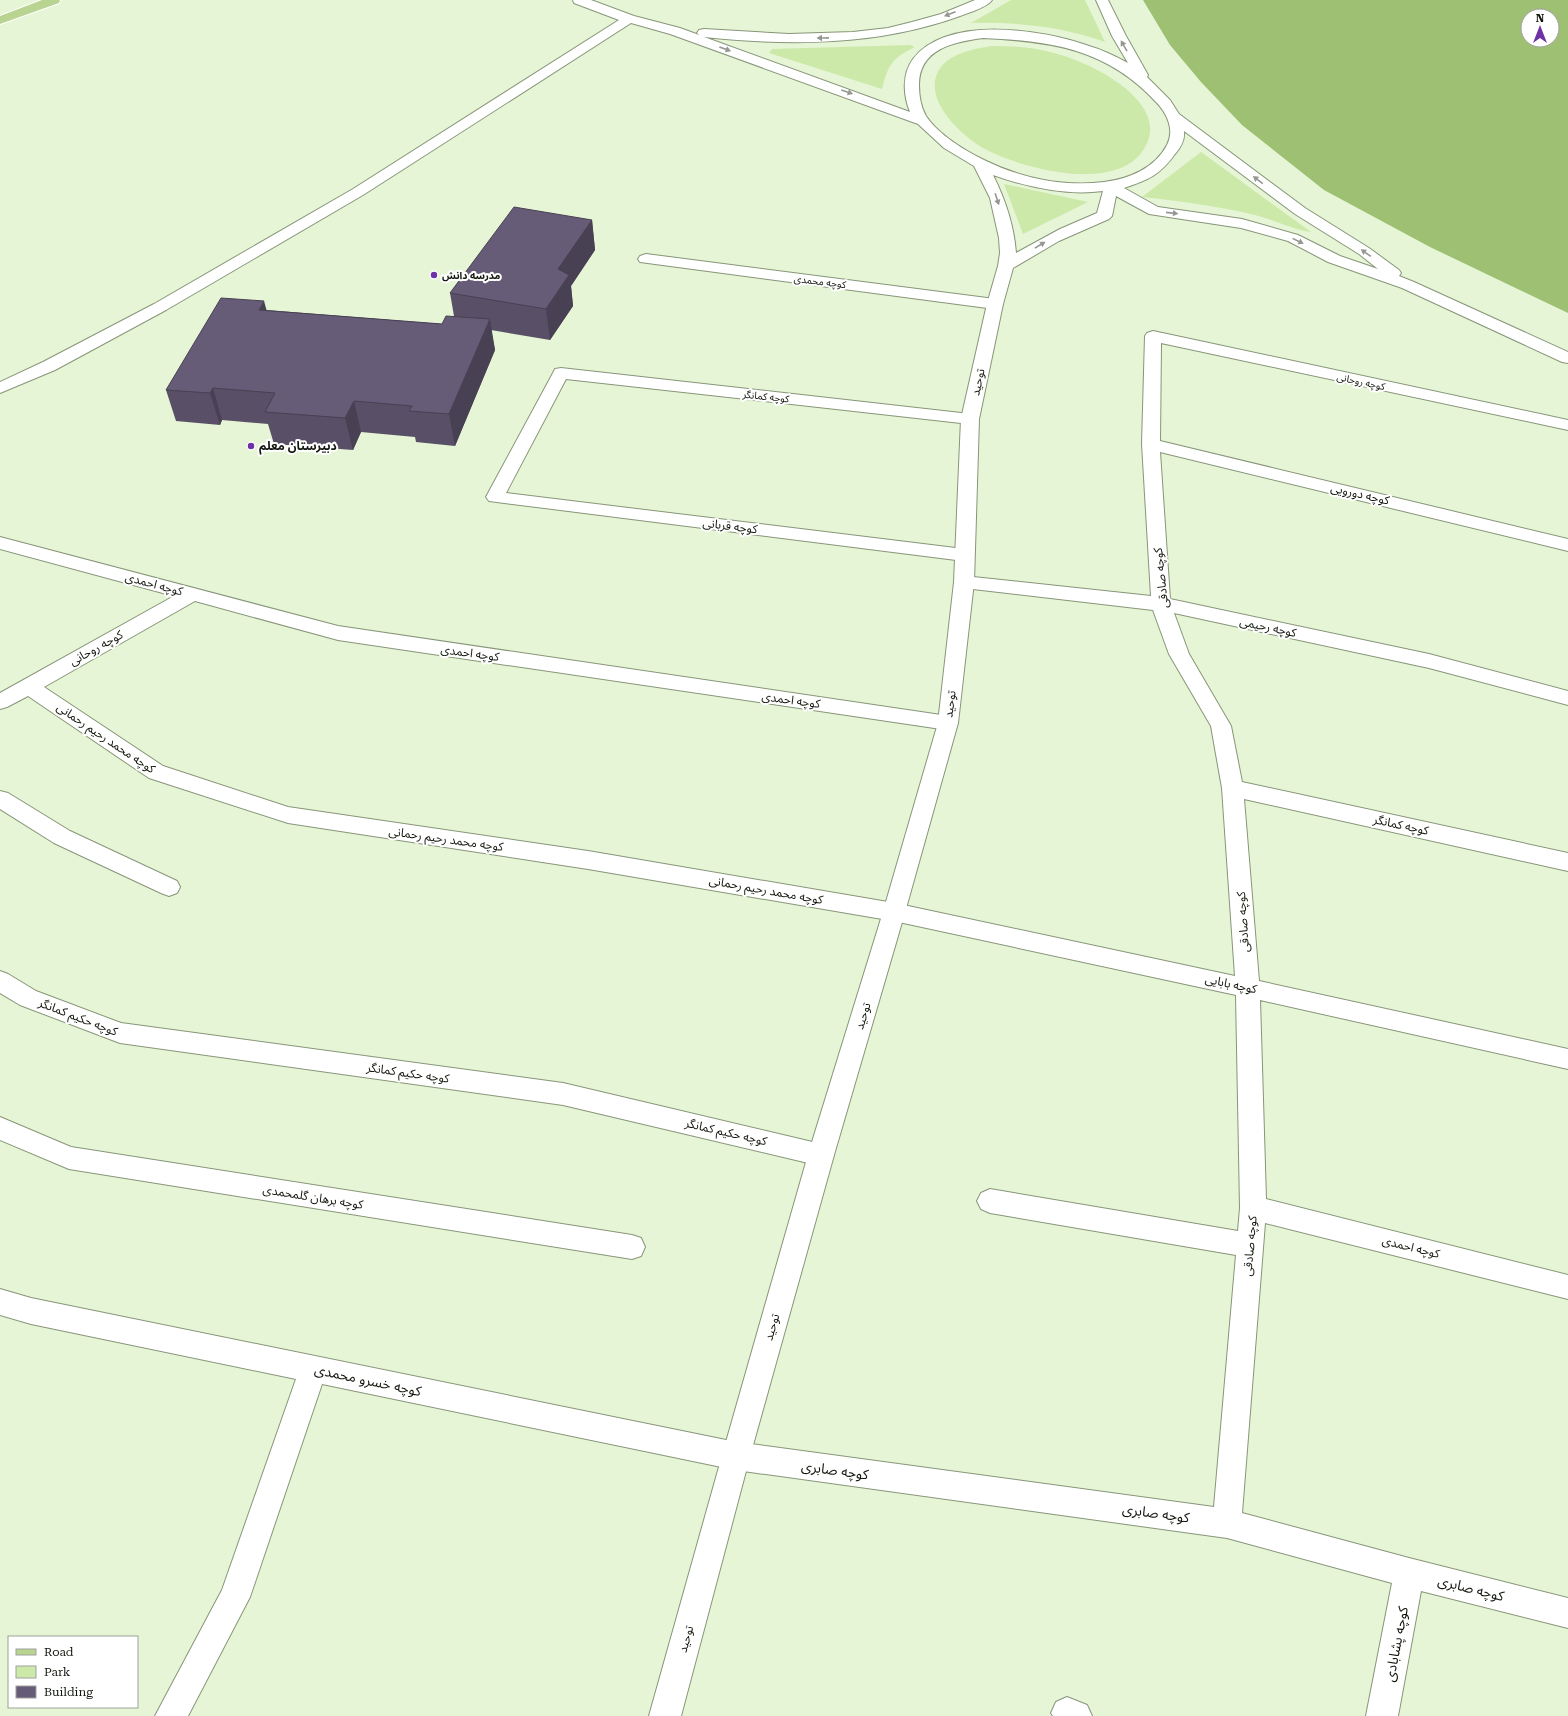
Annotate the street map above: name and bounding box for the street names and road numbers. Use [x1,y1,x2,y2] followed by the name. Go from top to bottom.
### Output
[793,273,848,291] street label: کوچه محمدی
[968,367,988,397] street label: توحید
[1336,371,1387,393] street label: کوچه روحانی
[741,388,791,406] street label: کوچه کمانگر
[1329,480,1392,509] street label: کوچه دورویی
[702,516,759,537] street label: کوچه قربانی
[1151,546,1172,609] street label: کوچه صادقی
[123,570,185,600] street label: کوچه احمدی
[1238,614,1299,641] street label: کوچه رحیمی
[67,627,127,669] street label: کوچه روحانی
[440,642,501,665] street label: کوچه احمدی
[761,689,822,712] street label: کوچه احمدی
[941,689,959,718] street label: توحید
[53,700,159,778] street label: کوچه محمد رحیم رحمانی
[1371,812,1431,839] street label: کوچه کمانگر
[388,824,505,856] street label: کوچه محمد رحیم رحمانی
[708,873,825,909] street label: کوچه محمد رحیم رحمانی
[1234,890,1253,953] street label: کوچه صادقی
[1204,972,1259,998] street label: کوچه بابایی
[35,995,120,1041] street label: کوچه حکیم کمانگر
[852,1001,874,1031] street label: توحید
[364,1060,451,1088] street label: کوچه حکیم کمانگر
[682,1116,769,1150] street label: کوچه حکیم کمانگر
[262,1182,365,1213] street label: کوچه برهان گلمحمدی
[1240,1214,1261,1277] street label: کوچه صادقی
[1380,1233,1442,1262] street label: کوچه احمدی
[762,1312,783,1342] street label: توحید
[313,1361,423,1401] street label: کوچه خسرو محمدی
[800,1457,870,1485] street label: کوچه صابری
[1121,1500,1191,1528] street label: کوچه صابری
[1436,1572,1506,1606] street label: کوچه صابری
[1381,1605,1413,1683] street label: کوچه پشابادی
[676,1624,696,1654] street label: توحید

